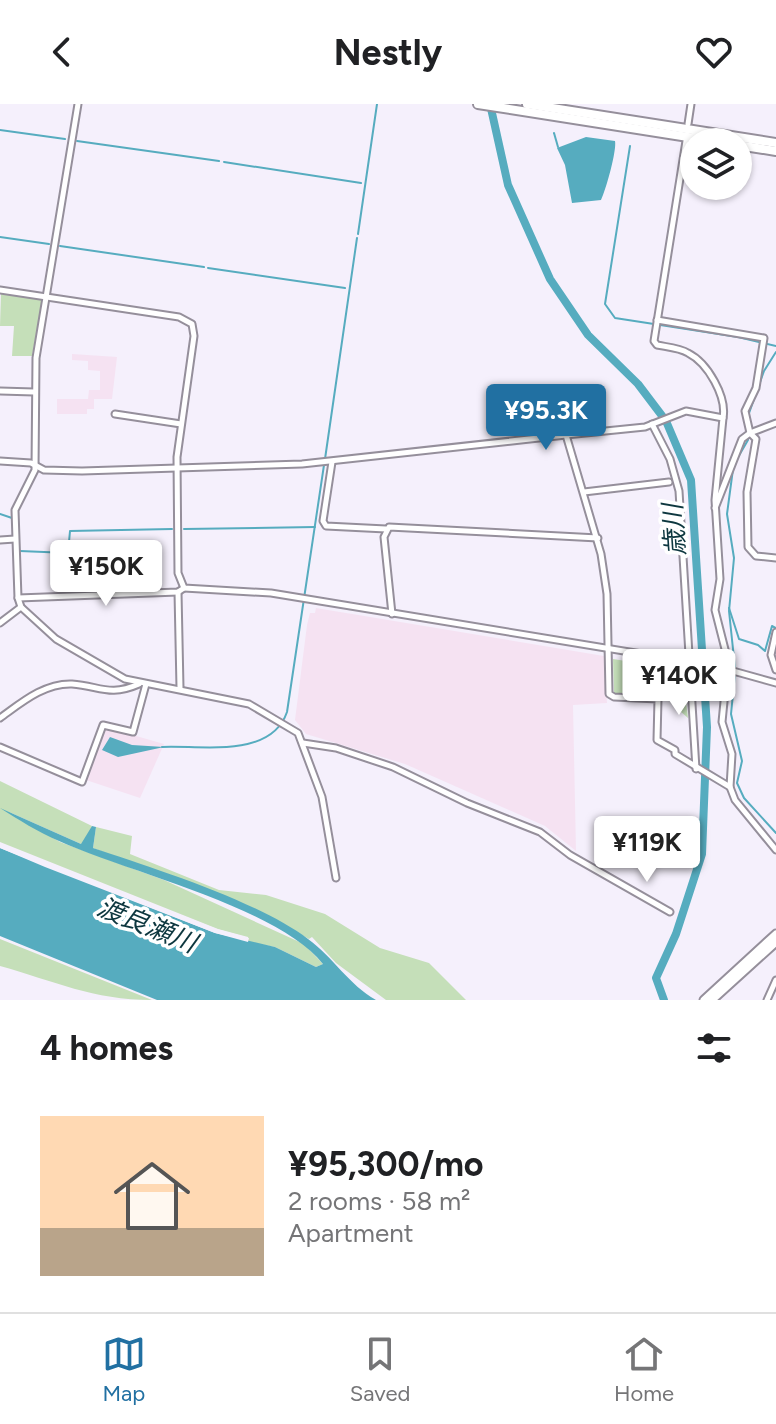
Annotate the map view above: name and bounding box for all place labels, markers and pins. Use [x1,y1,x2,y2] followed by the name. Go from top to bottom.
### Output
[481,384,611,452] pin: ¥95.3K
[50,540,162,608] pin: ¥150K
[623,649,735,717] pin: ¥140K
[591,816,703,884] pin: ¥119K

